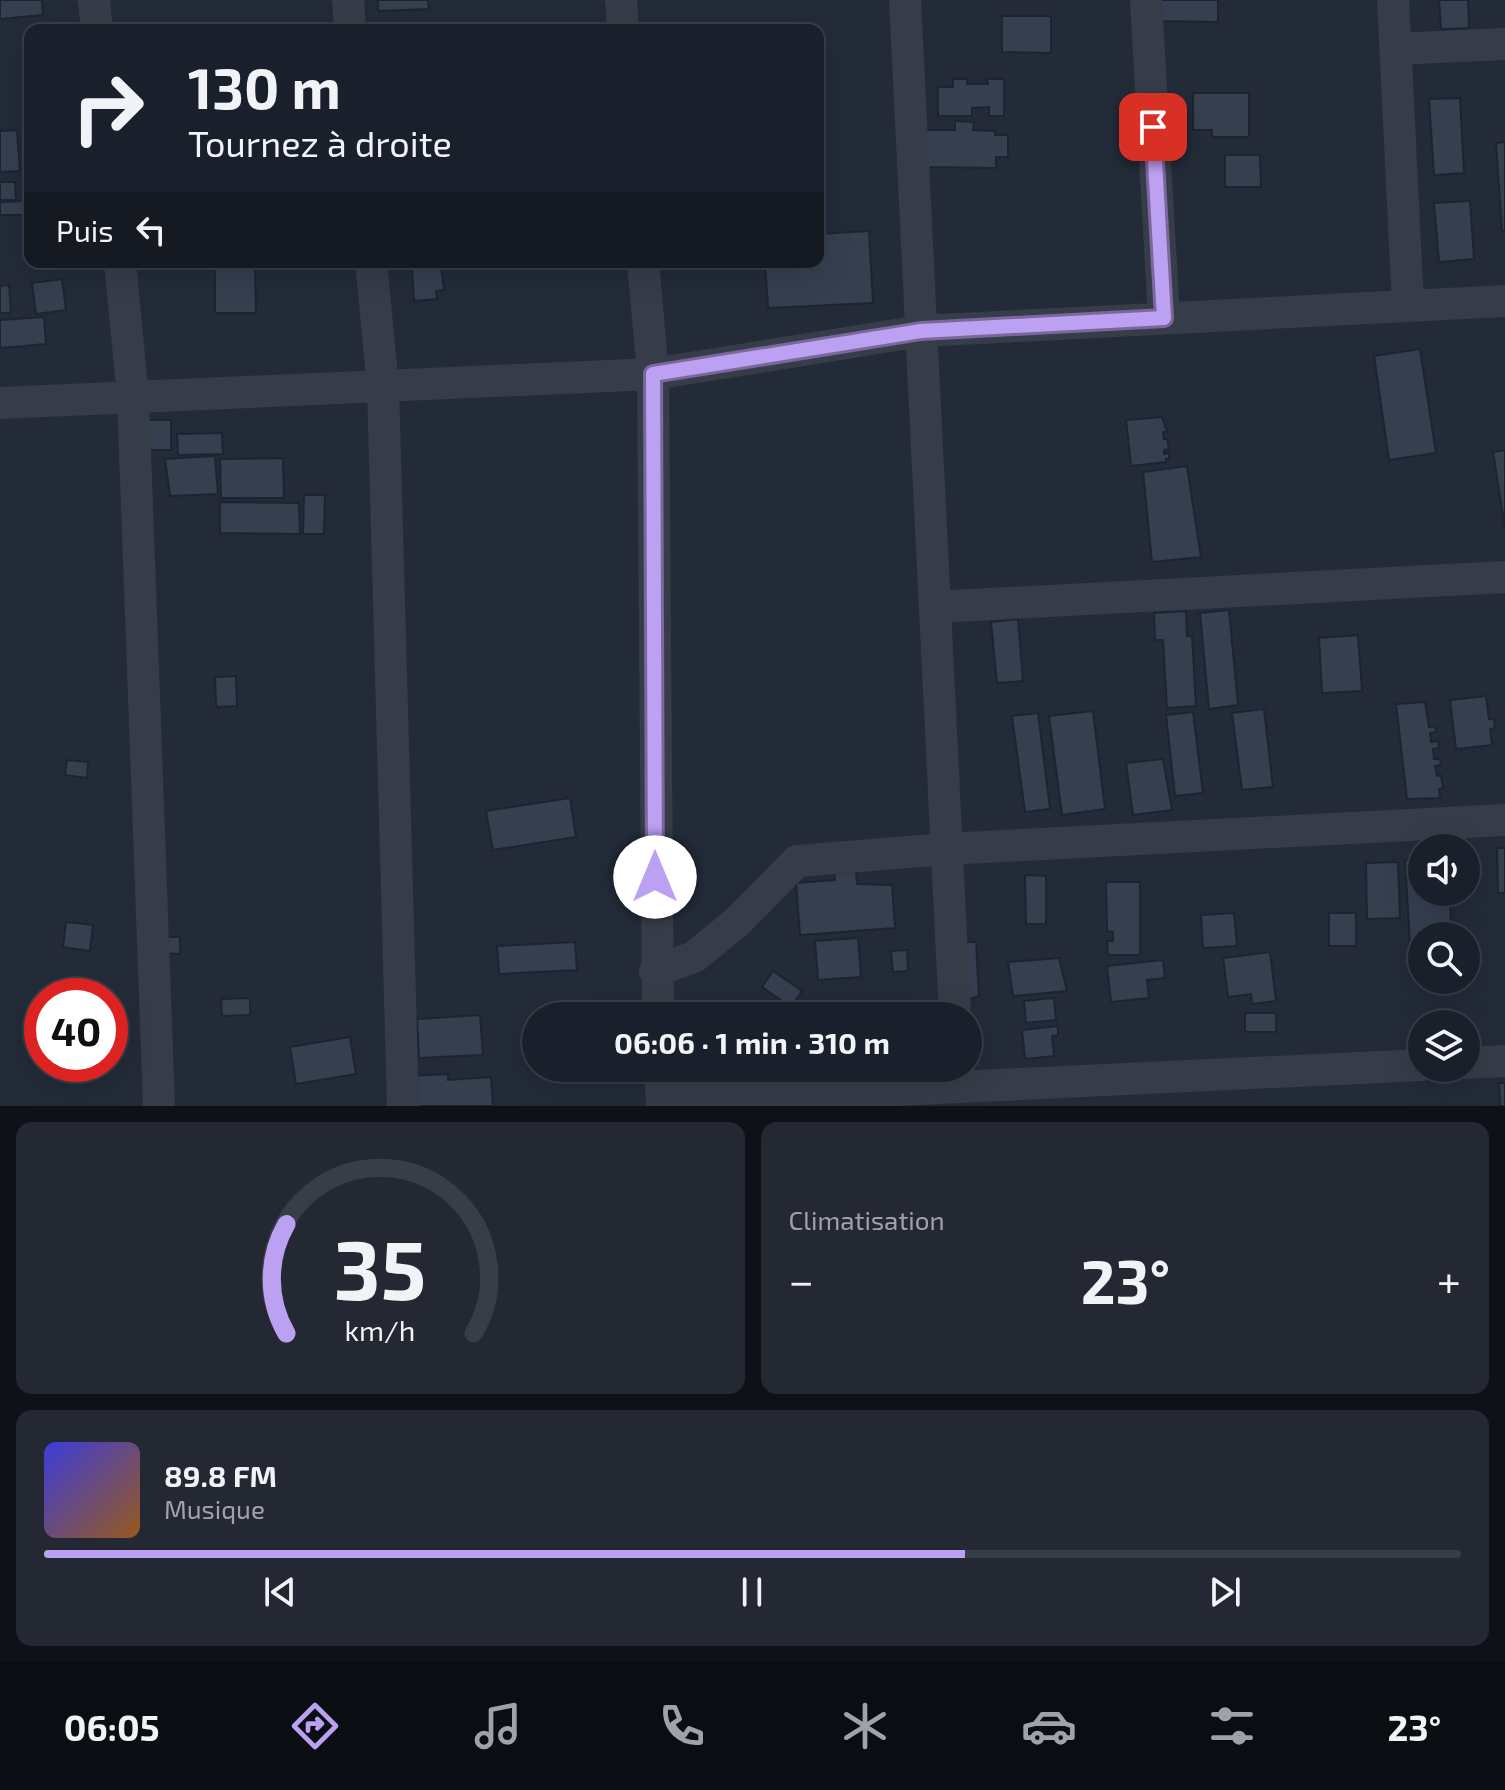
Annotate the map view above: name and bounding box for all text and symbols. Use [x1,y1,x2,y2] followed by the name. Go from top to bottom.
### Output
[188,53,341,120] text: 130 m
[56,56,160,160] icon: right
[1119,93,1187,161] pin
[1131,105,1175,149] icon: arrive
[188,121,452,164] text: Tournez à droite
[129,208,173,252] icon: left
[56,212,113,248] text: Puis
[1408,834,1480,1082] map controls
[1408,834,1480,906] button: sound
[613,835,697,919] position arrow
[1408,922,1480,994] button: search
[24,978,128,1082] speed limit sign: 40
[1408,1010,1480,1082] button: layers
[614,1024,890,1060] text: 06:06 · 1 min · 310 m
[789,1204,945,1235] text: Climatisation
[334,1217,427,1317] text: 35
[1081,1244,1170,1316] text: 23°
[789,1253,814,1306] text: −
[1437,1253,1461,1306] text: +
[345,1312,416,1347] text: km/h
[164,1457,277,1493] text: 89.8 FM
[164,1493,265,1524] text: Musique
[258,1570,302,1614] icon: previous
[730,1570,774,1614] icon: pause
[1203,1570,1247,1614] icon: next
[287,1698,343,1754] icon: directions
[470,1698,526,1754] icon: music
[654,1698,710,1754] icon: phone
[837,1698,893,1754] icon: climate
[1021,1698,1077,1754] icon: car
[1204,1698,1260,1754] icon: filters
[64,1705,160,1748] text: 06:05
[1387,1705,1441,1748] text: 23°

